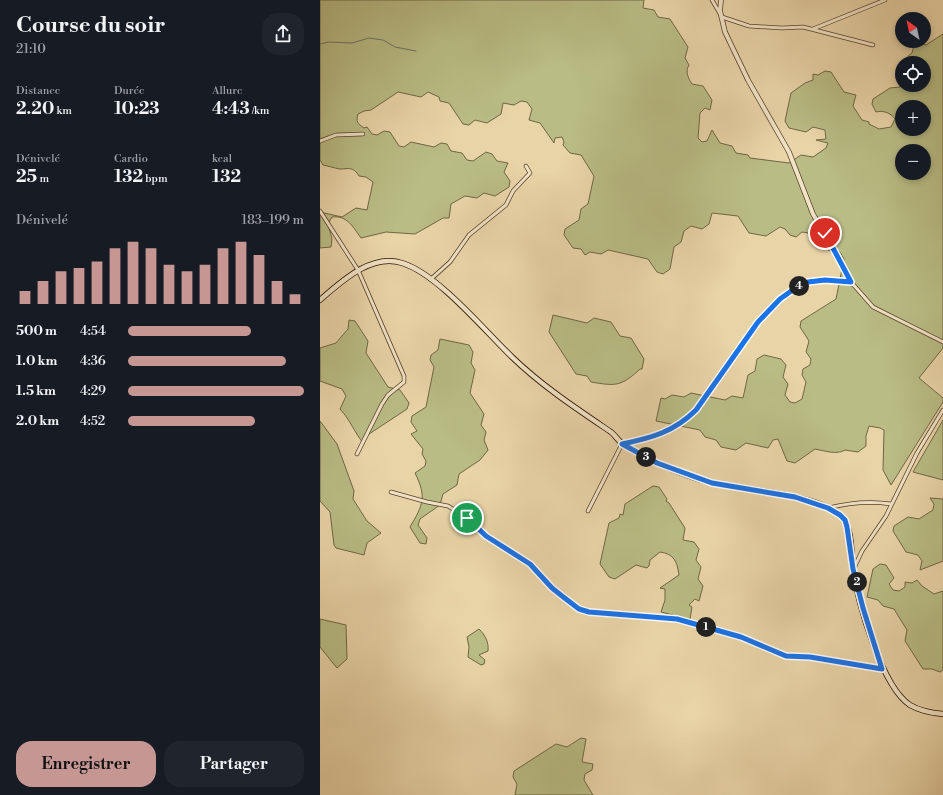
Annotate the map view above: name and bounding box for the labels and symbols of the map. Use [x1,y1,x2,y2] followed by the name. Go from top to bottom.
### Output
[895,12,931,48] north arrow
[808,216,842,250] pin
[789,276,809,296] pin: 4
[636,447,656,467] pin: 3
[450,501,484,535] pin
[847,572,867,592] pin: 2
[696,617,716,637] pin: 1

